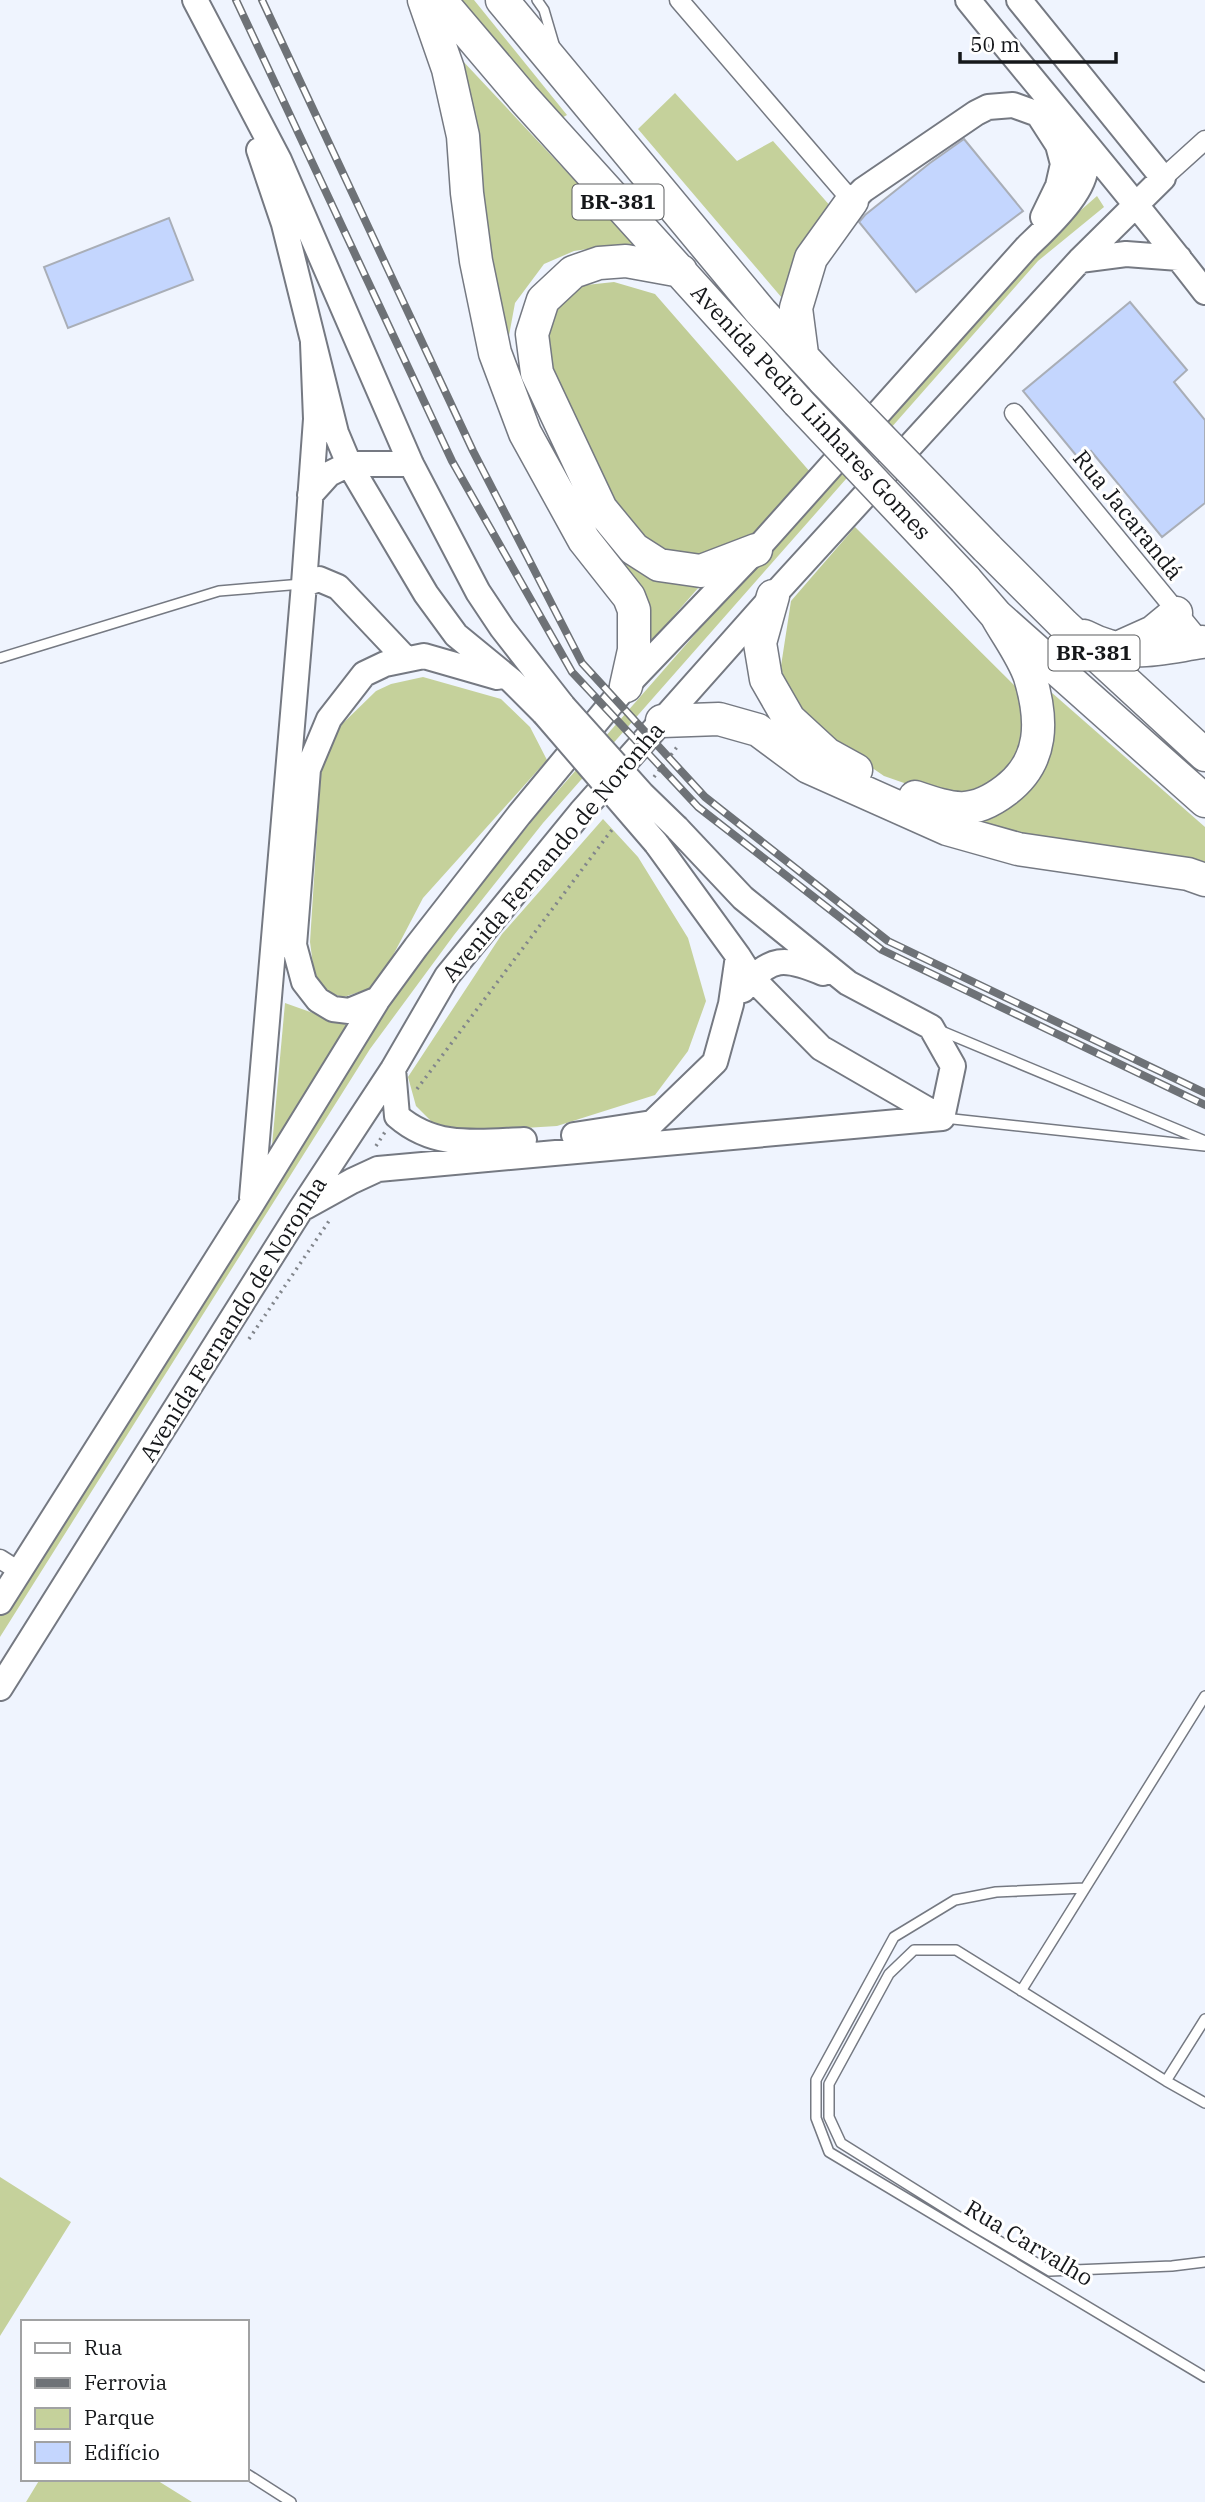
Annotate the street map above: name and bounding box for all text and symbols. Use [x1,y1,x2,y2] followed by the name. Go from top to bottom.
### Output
[960,21,1116,65] scale bar
[970,30,1020,58] text: 50 m
[572,184,664,220] road number: BR-381
[685,277,938,546] street label: Avenida Pedro Linhares Gomes
[1067,443,1190,586] street label: Rua Jacarandá
[1048,636,1140,670] road number: BR-381
[434,715,670,988] street label: Avenida Fernando de Noronha
[132,1170,333,1467] street label: Avenida Fernando de Noronha
[960,2192,1099,2292] street label: Rua Carvalho
[21,2320,248,2481] legend
[84,2333,122,2361] text: Rua
[84,2368,167,2396] text: Ferrovia
[84,2403,154,2431] text: Parque
[84,2438,160,2466] text: Edifício

